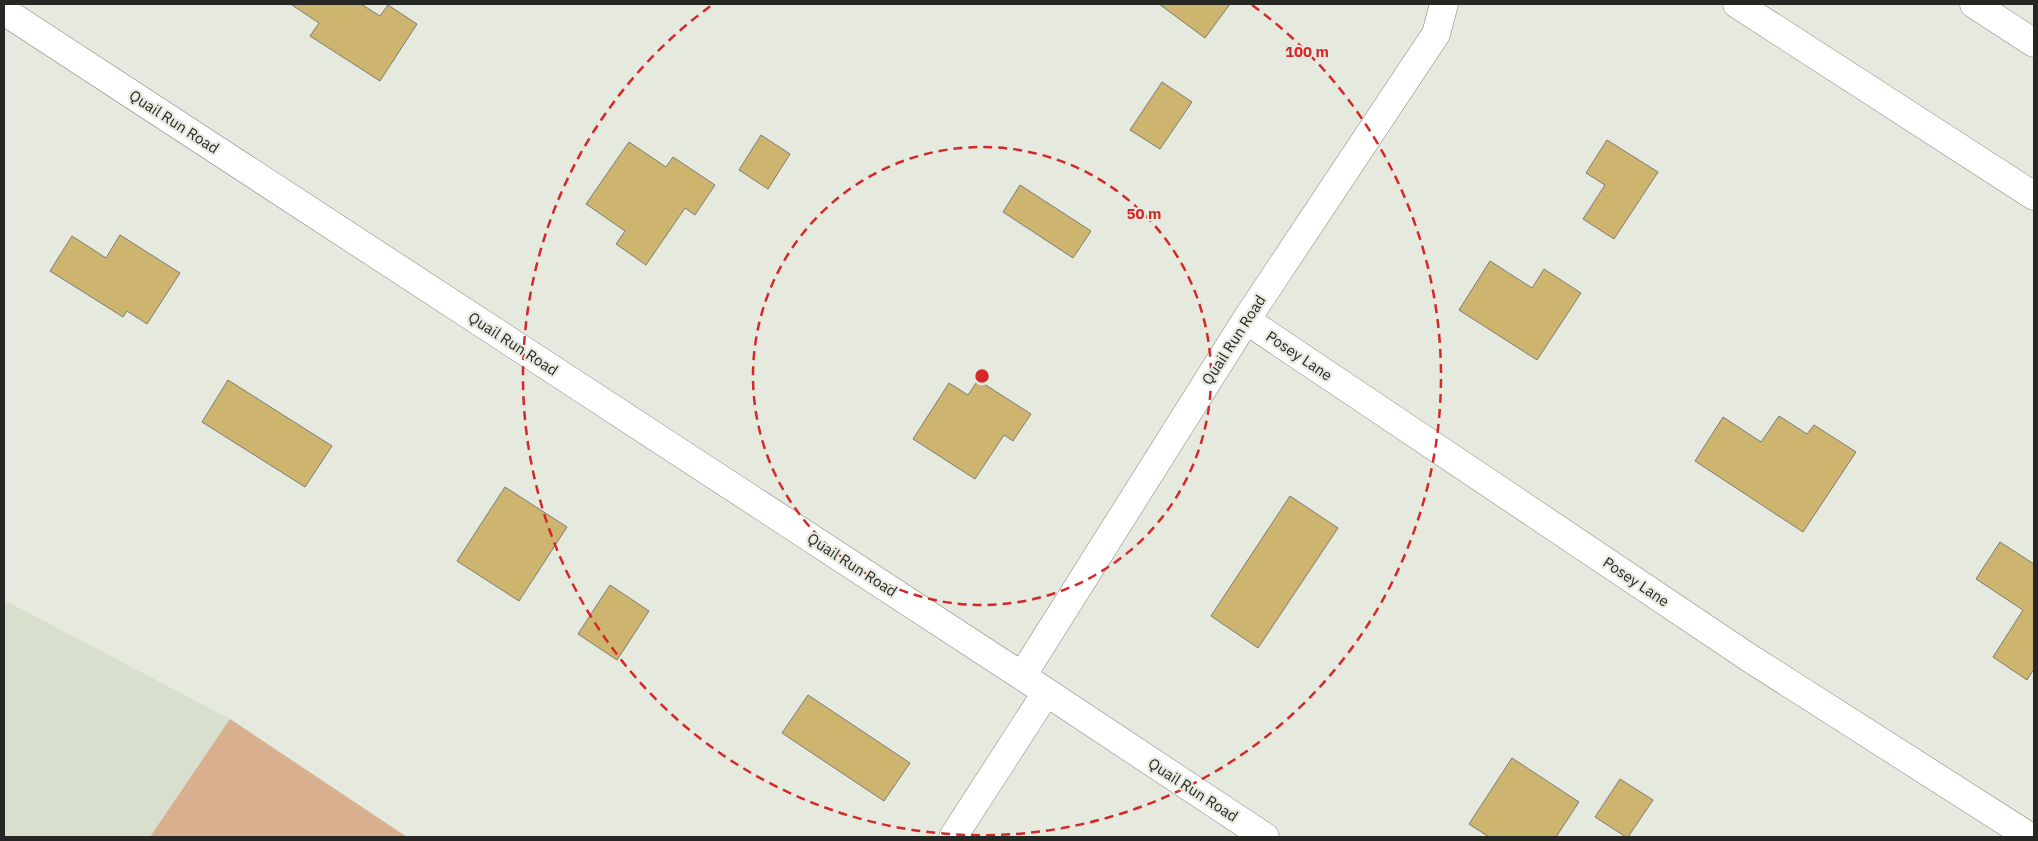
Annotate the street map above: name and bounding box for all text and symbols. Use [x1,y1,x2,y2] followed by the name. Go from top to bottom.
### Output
[1285,42,1329,61] text: 100 m
[126,86,223,158] street label: Quail Run Road
[1127,204,1161,223] text: 50 m
[1198,291,1270,388] street label: Quail Run Road
[465,308,562,380] street label: Quail Run Road
[1262,326,1336,385] street label: Posey Lane
[973,367,991,385] centre of rings
[804,529,901,601] street label: Quail Run Road
[1599,552,1673,611] street label: Posey Lane
[1145,754,1242,826] street label: Quail Run Road

